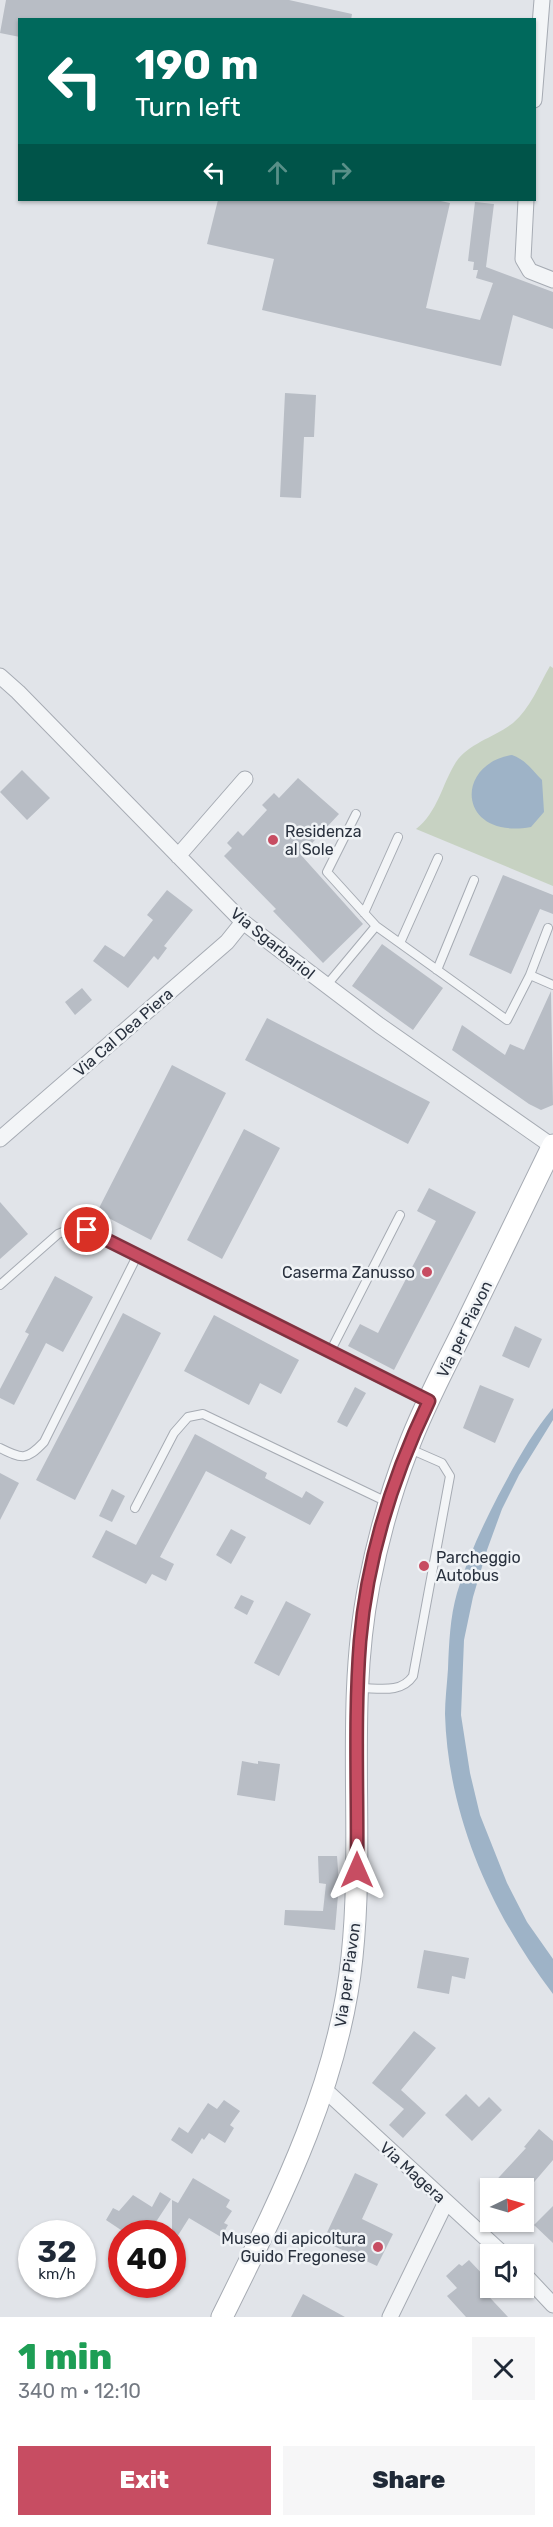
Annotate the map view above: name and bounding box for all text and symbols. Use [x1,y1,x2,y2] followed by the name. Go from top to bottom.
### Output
[135,40,259,90] text: 190 m
[36,42,114,120] icon: left
[135,91,240,123] text: Turn left
[198,156,231,189] icon: left
[261,156,294,189] icon: ahead
[324,156,357,189] icon: right
[285,822,362,859] place label: Residenza al Sole
[266,833,280,847] marker: Residenza al Sole
[227,904,319,983] street label: Via Sgarbariol
[70,984,177,1081] street label: Via Cal Dea Piera
[61,1204,112,1255] pin
[70,1213,103,1246] icon: arrive
[282,1263,415,1282] place label: Caserma Zanusso
[420,1265,434,1279] marker: Caserma Zanusso
[433,1278,496,1381] street label: Via per Piavon
[436,1548,521,1585] place label: Parcheggio Autobus
[417,1559,431,1573] marker: Parcheggio Autobus
[325,1838,389,1902] position arrow
[331,1922,364,2029] street label: Via per Piavon
[376,2138,449,2207] street label: Via Magera
[480,2178,534,2232] north arrow
[480,2178,534,2298] map controls
[108,2220,186,2298] speed limit sign: 40
[221,2229,366,2266] place label: Museo di apicoltura Guido Fregonese
[37,2234,77,2270] text: 32
[371,2240,385,2254] marker: Museo di apicoltura Guido Fregonese
[480,2244,534,2298] button: sound
[38,2265,76,2283] text: km/h
[18,2335,112,2378] text: 1 min
[472,2337,535,2400] button: close
[18,2379,141,2403] text: 340 m · 12:10
[18,2446,271,2515] button: Exit
[283,2446,535,2515] button: Share

